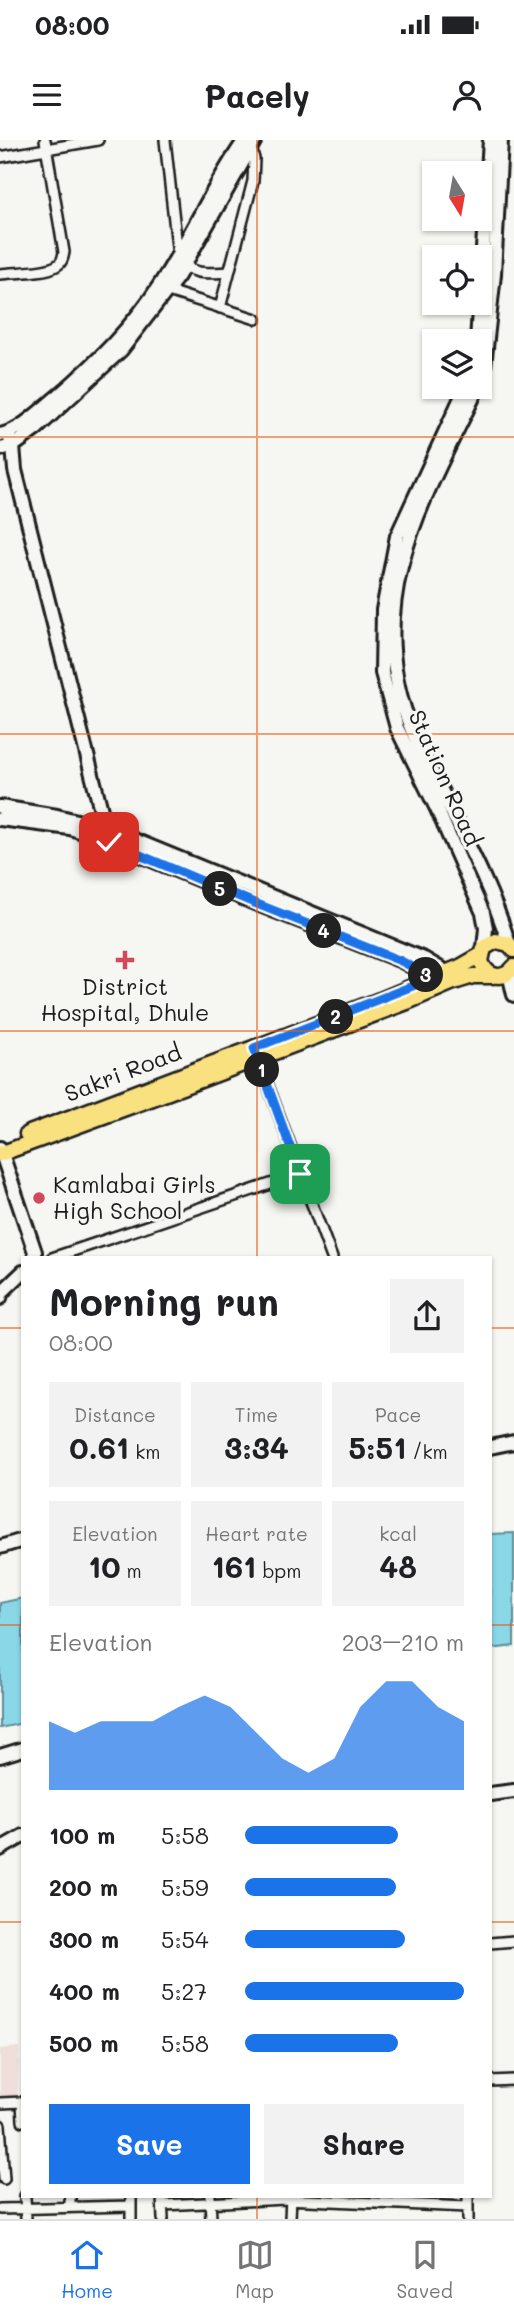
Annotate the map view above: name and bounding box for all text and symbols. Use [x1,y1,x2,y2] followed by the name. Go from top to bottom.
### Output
[35,8,110,42] text: 08:00
[204,74,310,116] text: Pacely
[28,76,66,114] icon: menu
[448,76,486,114] icon: person
[422,161,492,231] north arrow
[422,161,492,399] map controls
[422,245,492,315] button: locate
[422,329,492,399] button: layers
[403,705,489,850] street label: Station Road
[79,812,139,872] pin
[90,823,128,861] icon: check
[202,872,238,906] pin: 5
[214,876,225,901] text: 5
[306,914,342,948] pin: 4
[317,918,330,943] text: 4
[115,950,135,970] marker: District Hospital, Dhule
[408,958,444,992] pin: 3
[420,962,431,987] text: 3
[41,971,209,1027] place label: District Hospital, Dhule
[318,1000,354,1034] pin: 2
[330,1004,341,1029] text: 2
[60,1036,185,1108] street label: Sakri Road
[244,1052,280,1088] pin: 1
[257,1057,266,1082] text: 1
[270,1144,330,1204] pin
[281,1155,319,1193] icon: arrive
[53,1169,216,1225] place label: Kamlabai Girls High School
[31,1190,47,1206] marker: Kamlabai Girls High School
[49,1276,279,1326] text: Morning run
[390,1279,464,1353] button: share
[49,1327,113,1357] text: 08:00
[74,1402,156,1427] text: Distance
[235,1402,278,1427] text: Time
[375,1402,421,1427] text: Pace
[69,1427,129,1467] text: 0.61
[224,1427,289,1467] text: 3:34
[349,1427,406,1467] text: 5:51
[129,1439,160,1464] text: km
[406,1439,448,1464] text: /km
[72,1521,157,1546] text: Elevation
[205,1521,308,1546] text: Heart rate
[379,1521,417,1546] text: kcal
[88,1546,121,1586] text: 10
[212,1546,256,1586] text: 161
[379,1546,417,1586] text: 48
[121,1558,142,1583] text: m
[256,1558,301,1583] text: bpm
[49,1627,152,1657] text: Elevation
[342,1627,464,1657] text: 203–210 m
[49,1820,115,1850] text: 100 m
[161,1820,209,1850] text: 5:58
[49,1872,118,1902] text: 200 m
[161,1872,209,1902] text: 5:59
[49,1924,119,1954] text: 300 m
[161,1924,208,1954] text: 5:54
[49,1976,120,2006] text: 400 m
[161,1976,207,2006] text: 5:27
[49,2028,119,2058] text: 500 m
[161,2028,209,2058] text: 5:58
[49,2104,250,2184] button: Save
[264,2104,464,2184] button: Share
[61,2236,113,2303] tab: Home
[235,2236,274,2303] tab: Map
[396,2236,453,2303] tab: Saved

